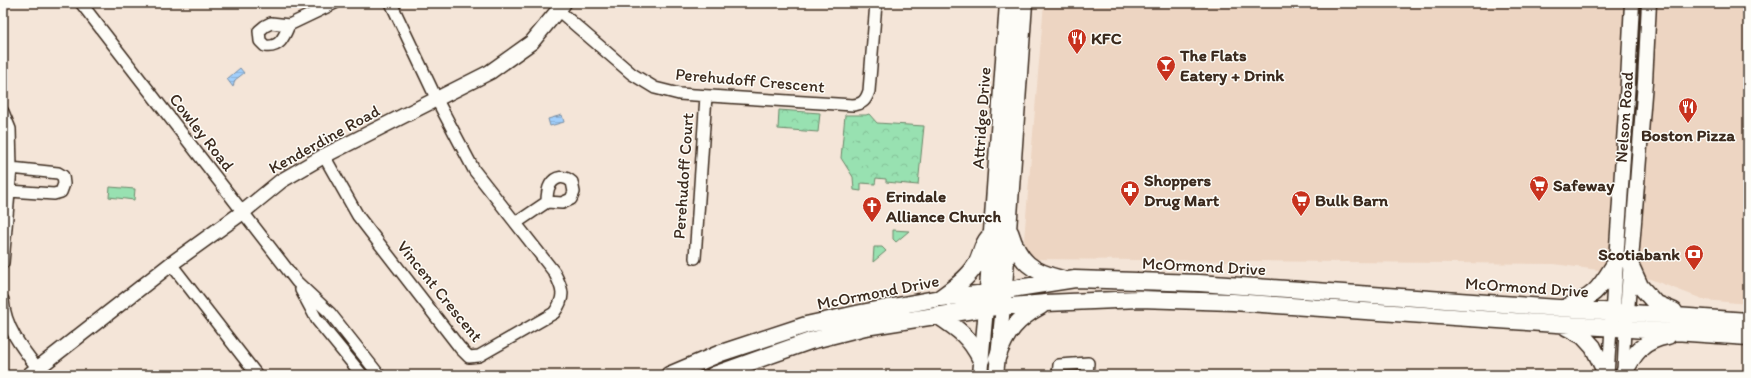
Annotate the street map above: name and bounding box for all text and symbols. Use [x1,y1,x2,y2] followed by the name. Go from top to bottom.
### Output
[1066,27,1088,55] restaurant icon: KFC
[1091,28,1122,48] place label: KFC
[1179,45,1284,86] place label: The Flats Eatery + Drink
[1155,54,1177,82] bar icon: The Flats Eatery + Drink
[675,64,826,97] street label: Perehudoff Crescent
[967,66,995,170] street label: Attridge Drive
[1611,70,1637,163] street label: Nelson Road
[165,89,239,175] street label: Cowley Road
[1677,96,1699,124] restaurant icon: Boston Pizza
[265,100,384,178] street label: Kenderdine Road
[669,112,697,240] street label: Perehudoff Court
[1641,125,1735,145] place label: Boston Pizza
[1144,170,1220,211] place label: Shoppers Drug Mart
[1528,174,1550,202] supermarket icon: Safeway
[1553,175,1615,196] place label: Safeway
[1119,179,1141,207] pharmacy icon: Shoppers Drug Mart
[885,186,1002,226] place label: Erindale Alliance Church
[1290,189,1312,217] supermarket icon: Bulk Barn
[1315,190,1389,210] place label: Bulk Barn
[861,195,883,223] church icon: Erindale Alliance Church
[393,236,487,346] street label: Vincent Crescent
[1683,243,1705,271] bank icon: Scotiabank
[1598,244,1680,264] place label: Scotiabank
[1142,253,1266,279] street label: McOrmond Drive
[815,270,941,314] street label: McOrmond Drive
[1464,273,1590,301] street label: McOrmond Drive

